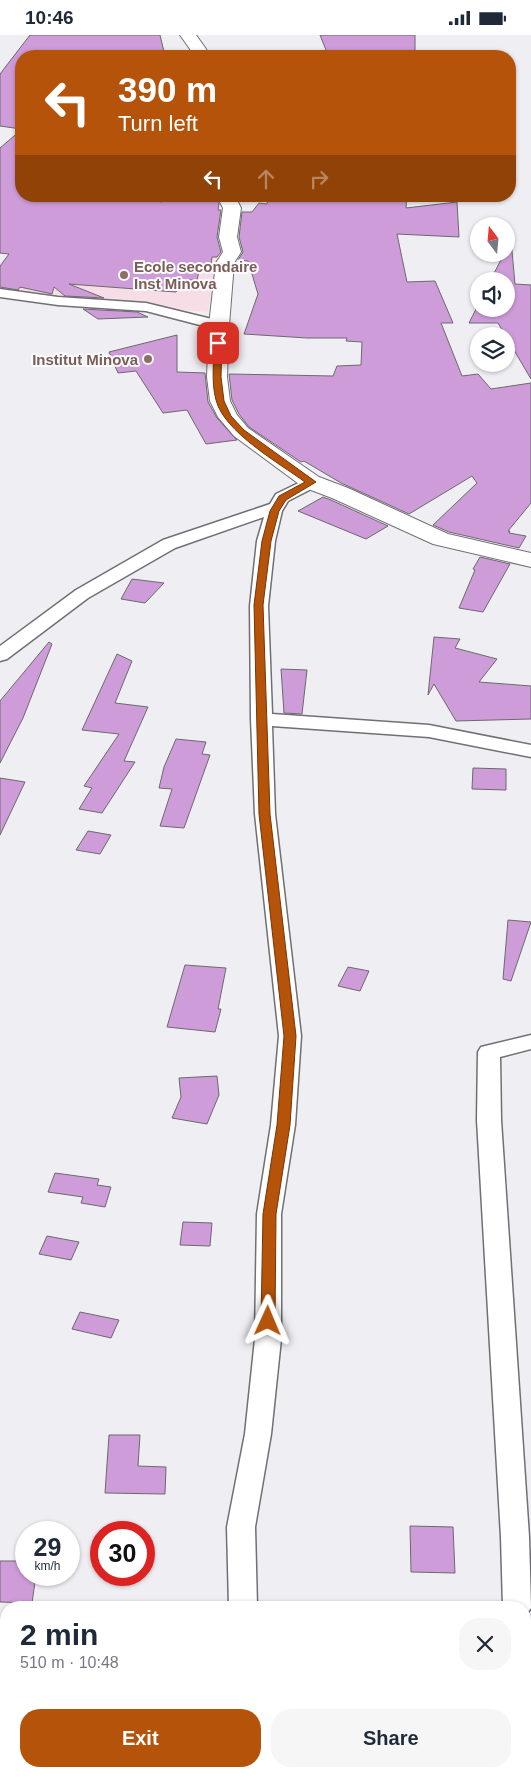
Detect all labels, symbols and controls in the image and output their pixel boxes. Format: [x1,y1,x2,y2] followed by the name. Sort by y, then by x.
[25,7,74,28] text: 10:46
[35,70,100,135] icon: left
[118,70,217,109] text: 390 m
[118,111,198,136] text: Turn left
[199,165,227,193] icon: left
[252,165,280,193] icon: ahead
[305,165,333,193] icon: right
[470,217,515,263] north arrow
[470,217,515,372] map controls
[134,258,257,292] place label: Ecole secondaire Inst Minova
[118,269,130,281] marker: Ecole secondaire Inst Minova
[470,272,515,317] button: sound
[197,322,239,364] pin
[470,327,515,372] button: layers
[204,329,232,357] icon: arrive
[32,351,139,368] place label: Institut Minova
[142,353,154,365] marker: Institut Minova
[241,1294,293,1346] position arrow
[90,1521,155,1586] speed limit sign: 30
[34,1533,61,1561] text: 29
[34,1559,61,1573] text: km/h
[20,1618,98,1651] text: 2 min
[459,1618,511,1670] button: close
[20,1654,119,1671] text: 510 m · 10:48
[20,1709,261,1767] button: Exit
[271,1709,511,1767] button: Share

